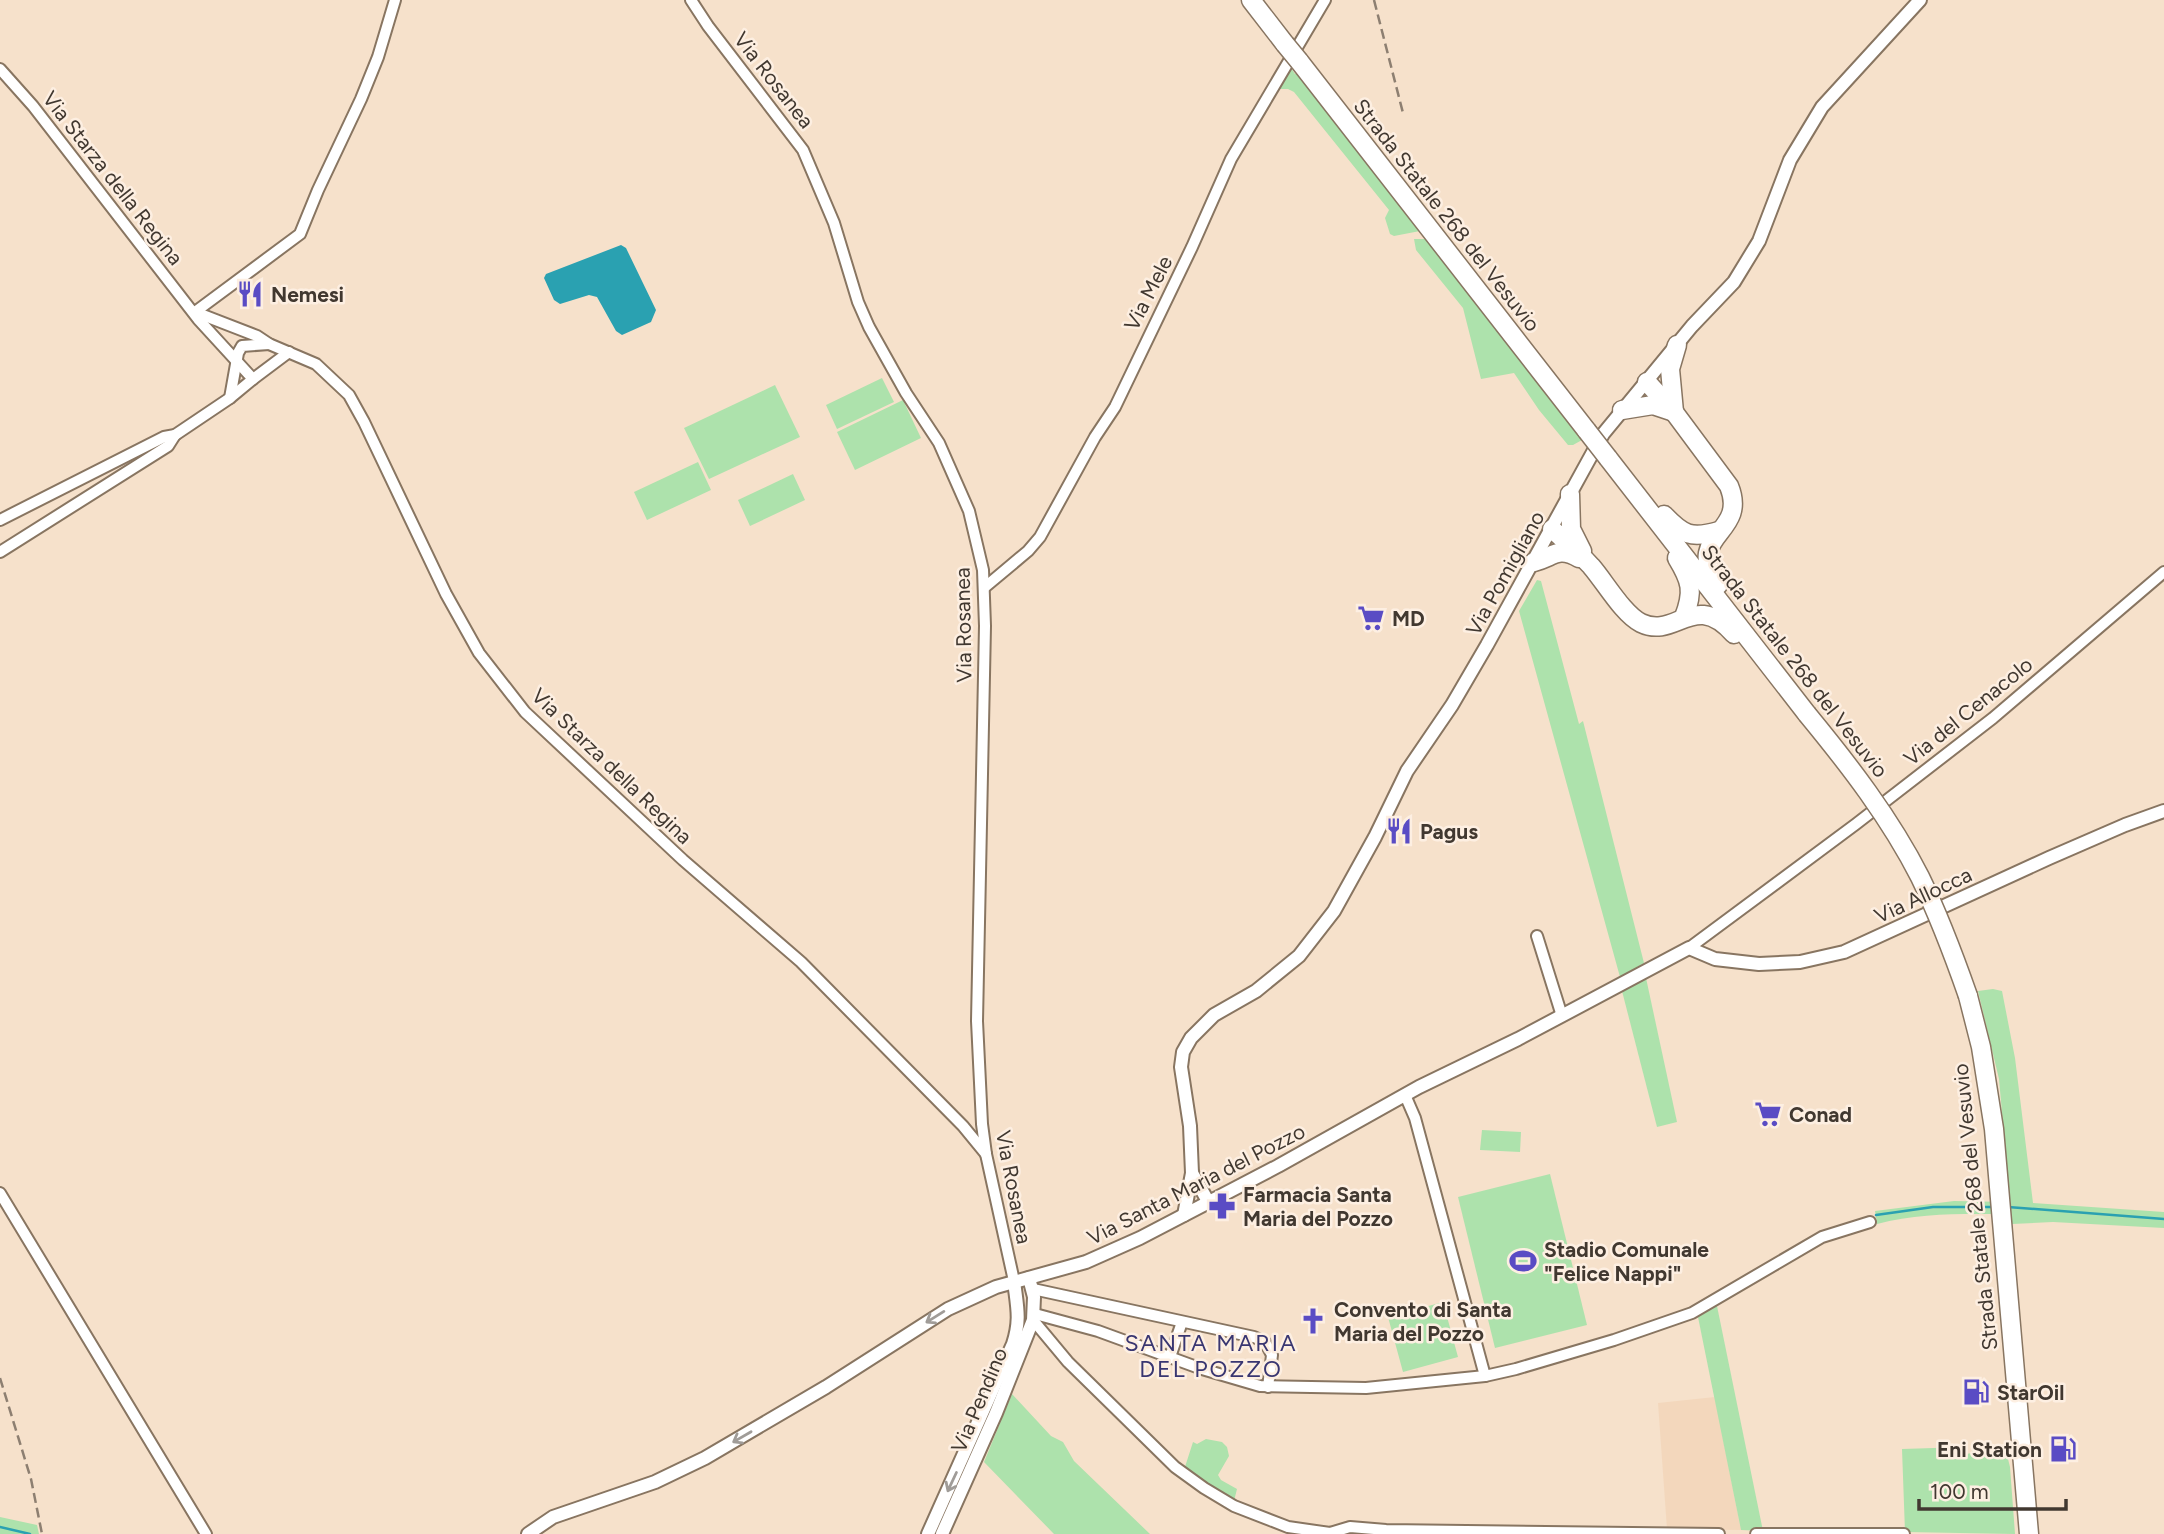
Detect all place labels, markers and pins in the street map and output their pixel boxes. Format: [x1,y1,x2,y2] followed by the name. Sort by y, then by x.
[235,279,265,309] restaurant icon: Nemesi
[271,282,344,307] place label: Nemesi
[1356,603,1386,633] supermarket icon: MD
[1392,606,1425,631] place label: MD
[1384,816,1414,846] restaurant icon: Pagus
[1420,819,1478,844] place label: Pagus
[1753,1099,1783,1129] supermarket icon: Conad
[1789,1102,1852,1127] place label: Conad
[1243,1182,1393,1231] place label: Farmacia Santa Maria del Pozzo
[1207,1191,1237,1221] pharmacy icon: Farmacia Santa Maria del Pozzo
[1544,1237,1709,1286] place label: Stadio Comunale "Felice Nappi"
[1508,1246,1538,1276] sports icon: Stadio Comunale "Felice Nappi"
[1334,1297,1512,1346] place label: Convento di Santa Maria del Pozzo
[1298,1306,1328,1336] church icon: Convento di Santa Maria del Pozzo
[1961,1377,1991,1407] fuel station icon: StarOil
[1997,1380,2064,1405] place label: StarOil
[2048,1434,2078,1464] fuel station icon: Eni Station
[1937,1437,2042,1462] place label: Eni Station

